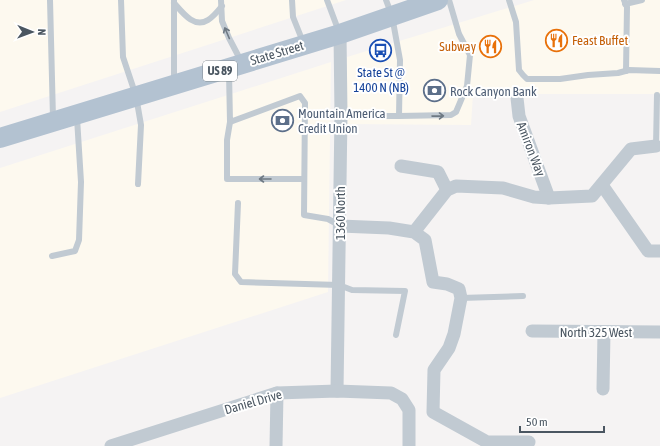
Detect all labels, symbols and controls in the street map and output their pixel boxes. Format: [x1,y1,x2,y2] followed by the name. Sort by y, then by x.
[12,12,52,52] north arrow
[544,27,570,53] restaurant icon: Feast Buffet
[223,28,230,40] one-way arrow
[36,29,48,36] text: N
[478,33,504,59] restaurant icon: Subway
[572,33,628,48] place label: Feast Buffet
[368,37,394,63] bus stop icon: State St @ 1400 N (NB)
[248,38,306,68] street label: State Street
[439,39,477,54] place label: Subway
[203,61,237,81] road number: US 89
[353,65,409,95] place label: State St @ 1400 N (NB)
[421,78,447,104] bank icon: Rock Canyon Bank
[450,84,537,99] place label: Rock Canyon Bank
[298,106,386,136] place label: Mountain America Credit Union
[269,107,295,133] bank icon: Mountain America Credit Union
[431,112,444,120] one-way arrow
[514,120,548,179] street label: Amiron Way
[259,175,272,183] one-way arrow
[333,186,348,240] street label: 1360 North
[560,325,633,340] street label: North 325 West
[223,387,284,417] street label: Daniel Drive
[520,408,604,434] scale bar
[526,415,548,429] text: 50 m

